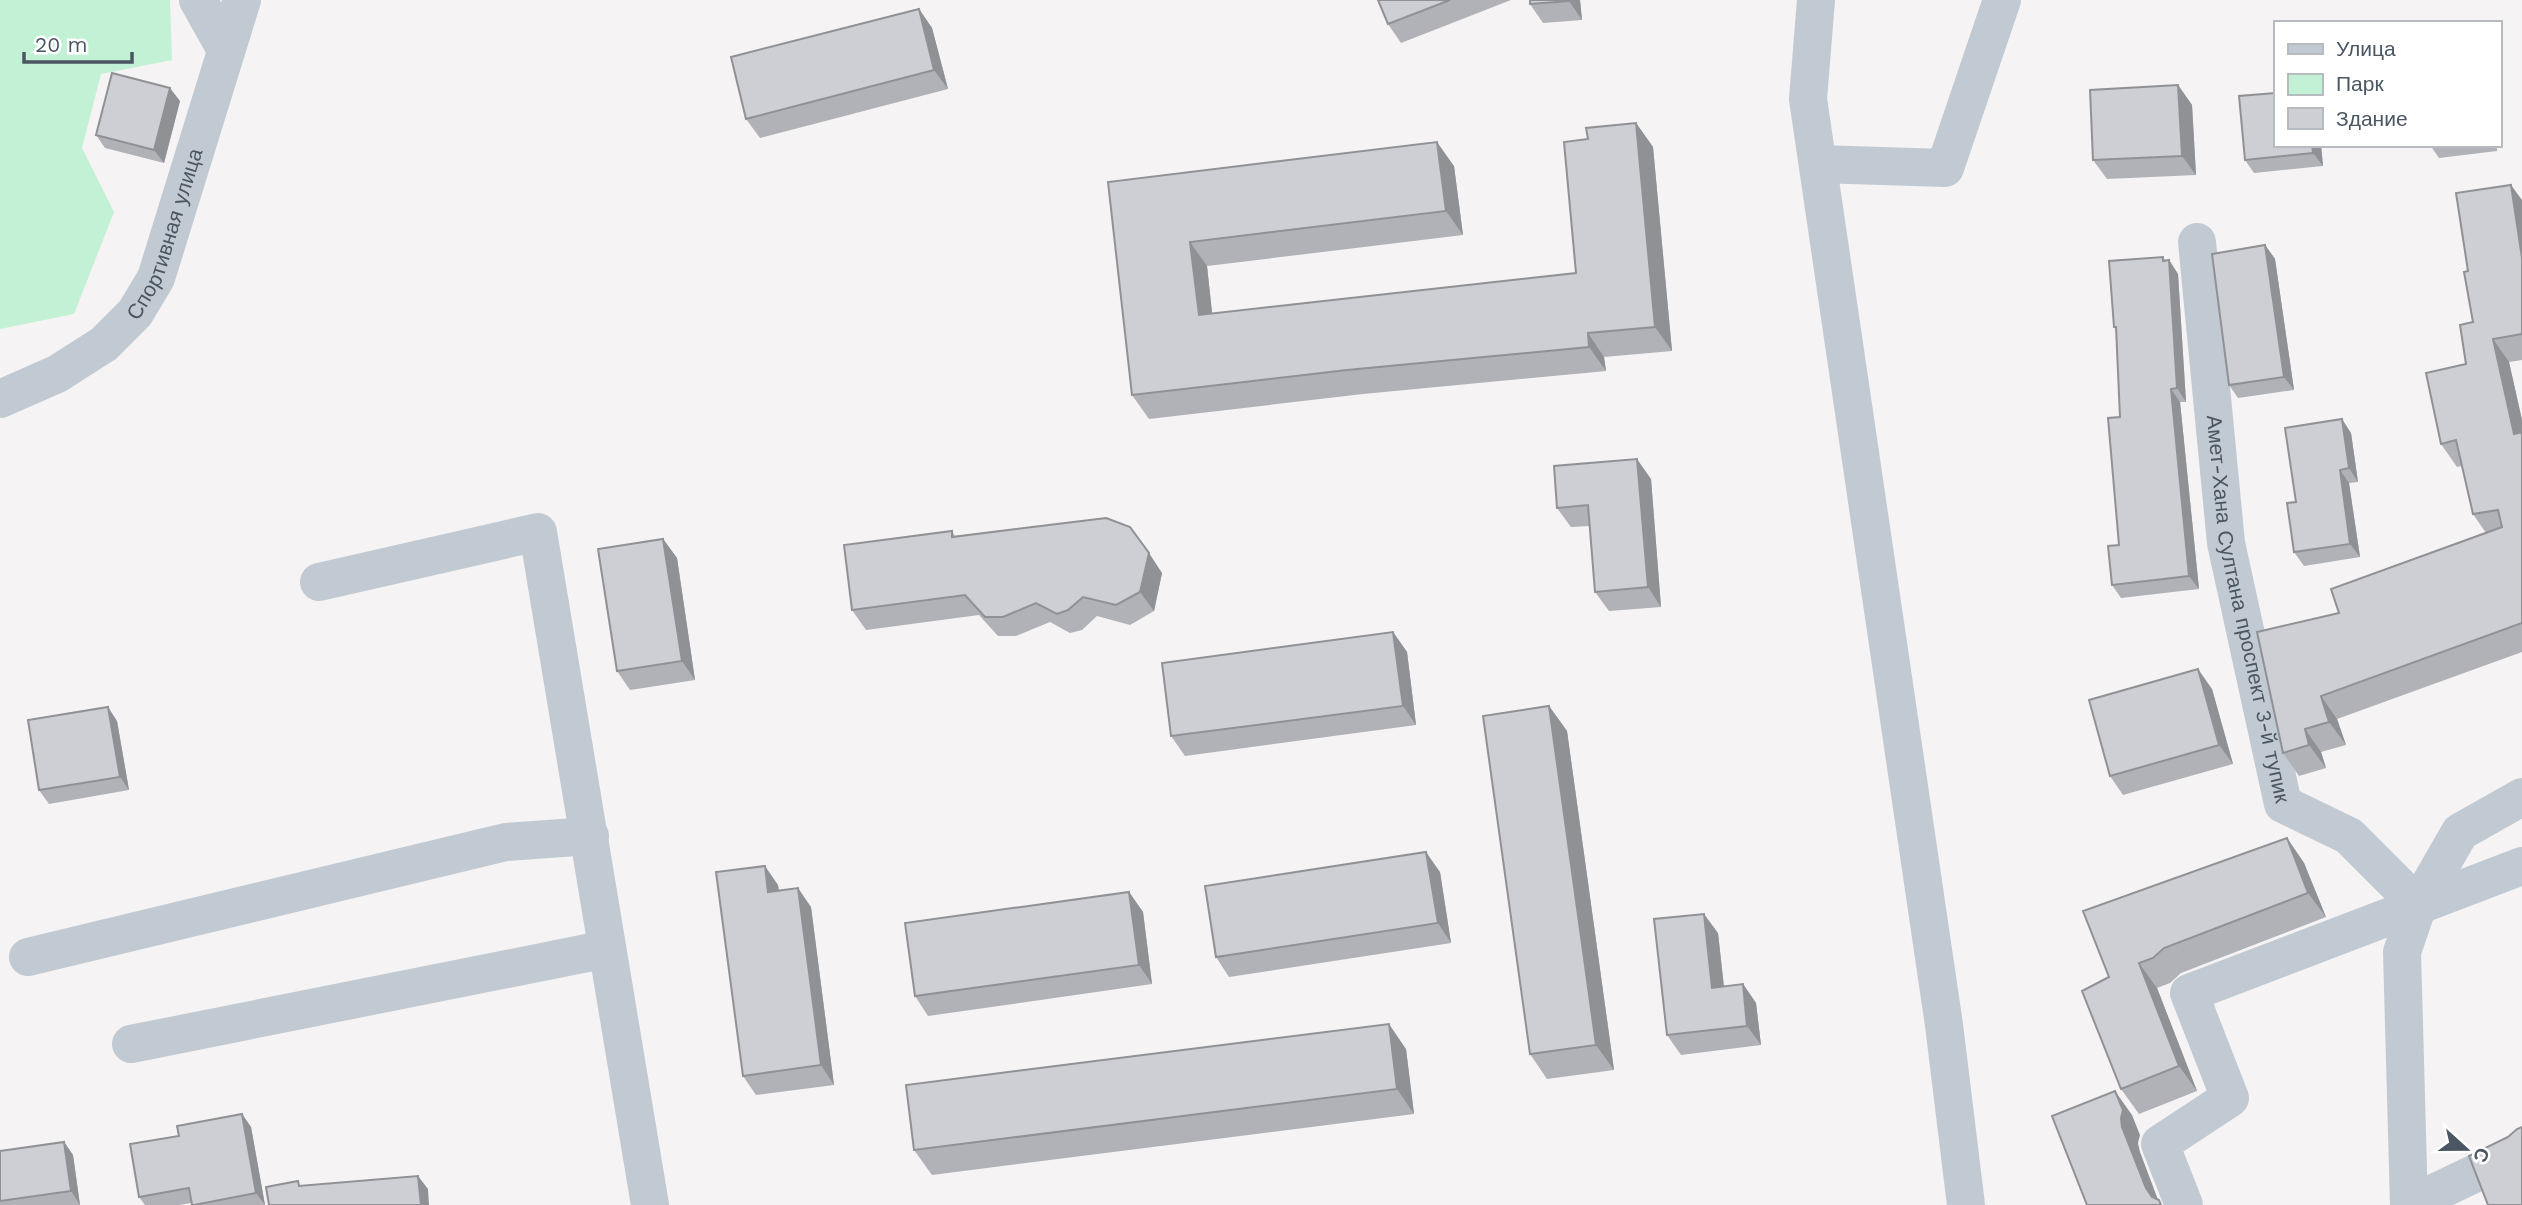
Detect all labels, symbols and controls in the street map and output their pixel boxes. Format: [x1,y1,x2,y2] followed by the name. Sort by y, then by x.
[24,21,133,65] scale bar
[2274,21,2501,147] legend
[35,32,87,57] text: 20 m
[2336,36,2396,61] text: Улица
[2336,71,2384,96] text: Парк
[2336,106,2408,131] text: Здание
[121,145,207,324] street label: Спортивная улица
[2202,414,2296,806] street label: Амет-Хана Султана проспект 3-й тупик
[2431,1114,2501,1184] north arrow
[2468,1144,2495,1166] text: С

